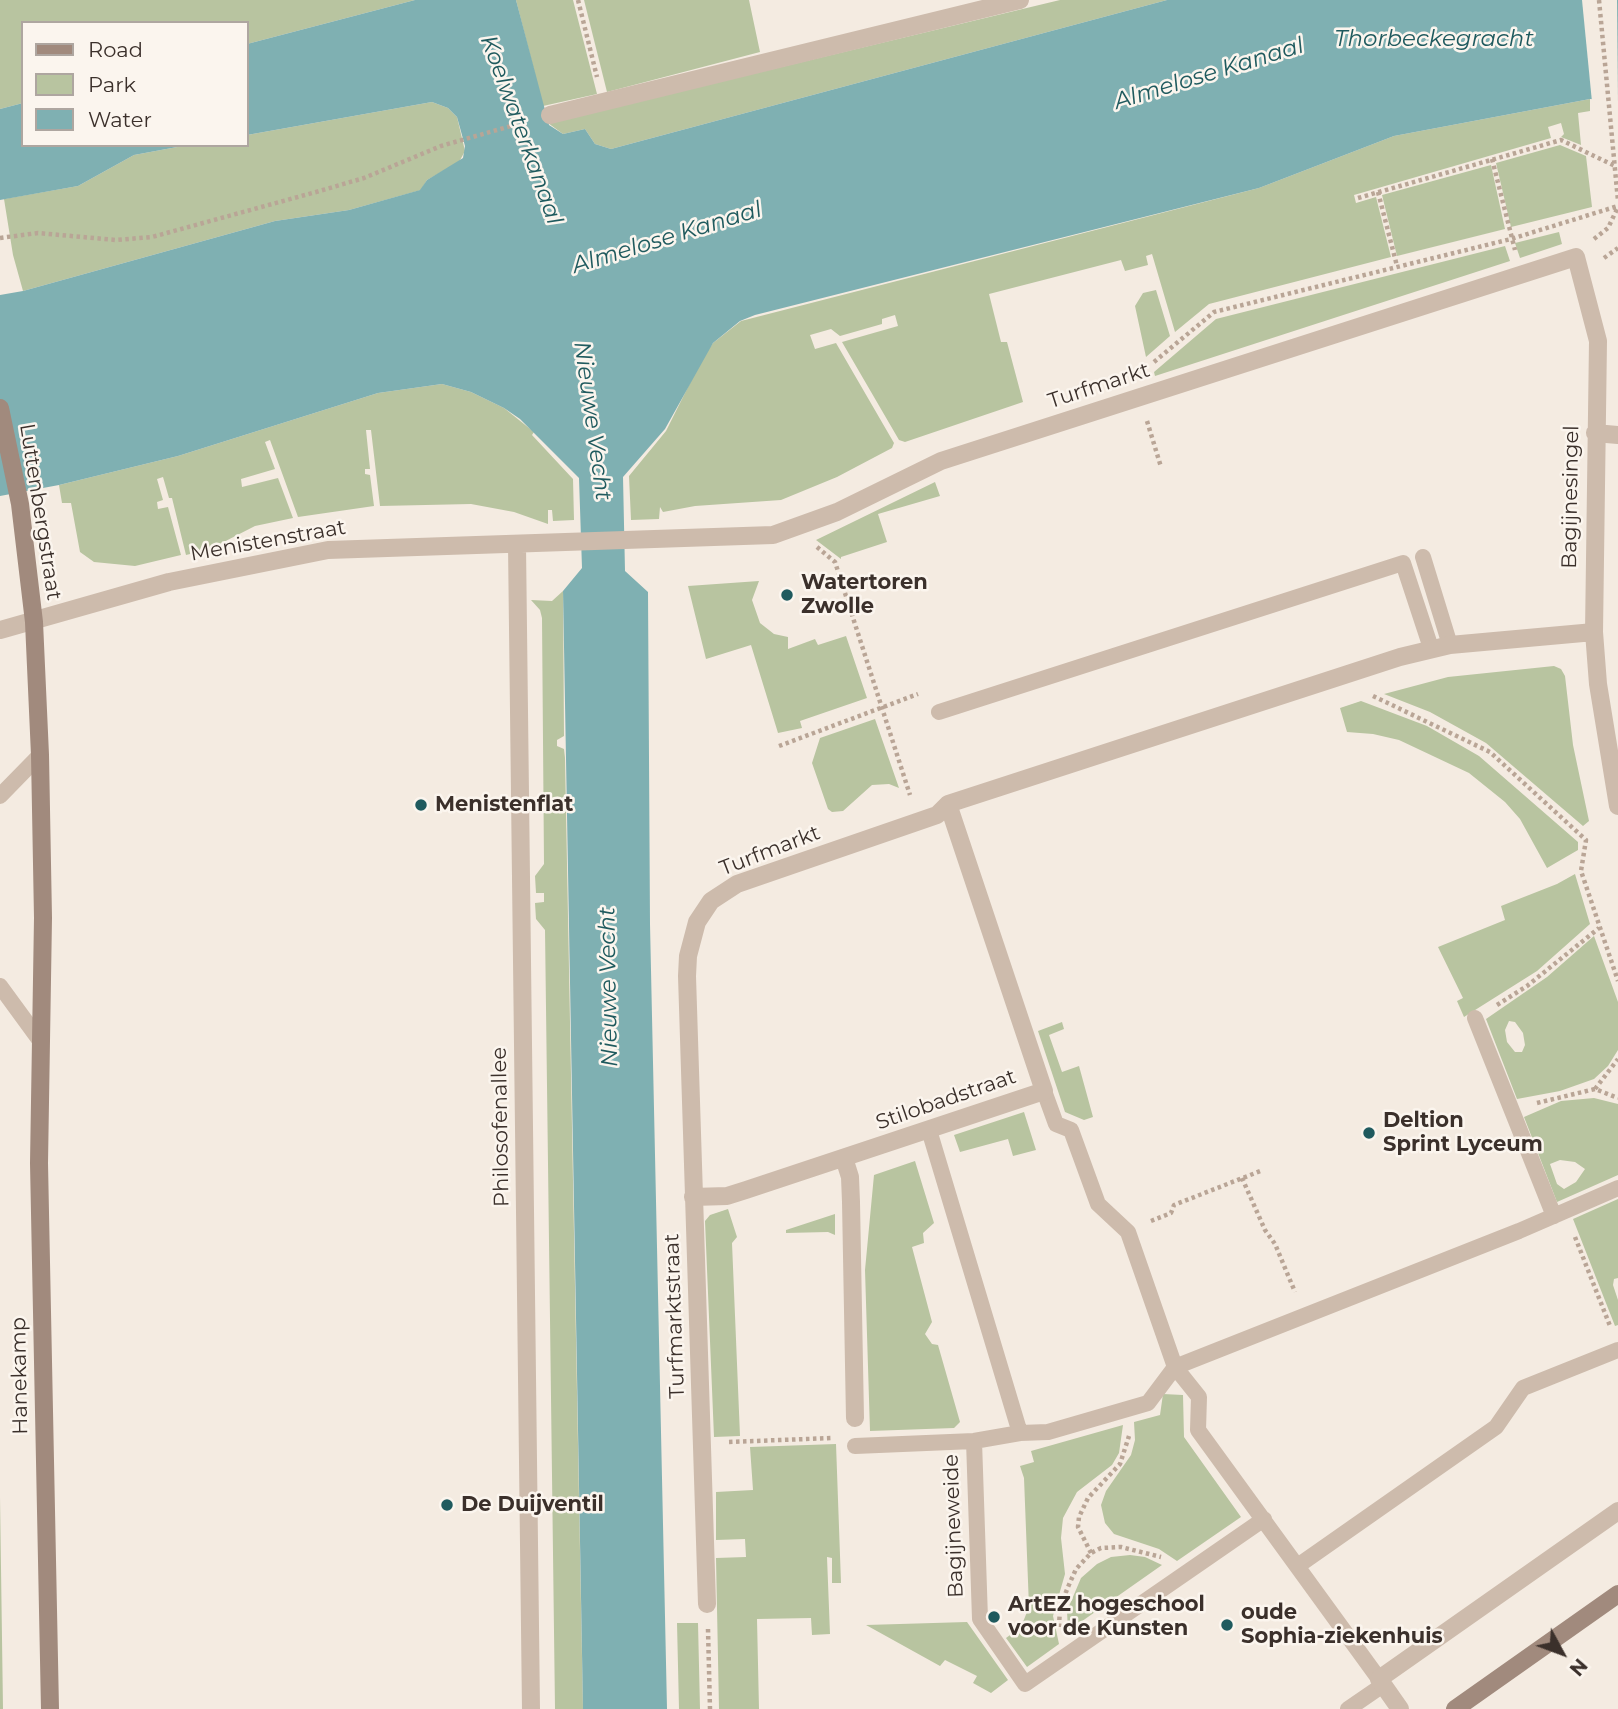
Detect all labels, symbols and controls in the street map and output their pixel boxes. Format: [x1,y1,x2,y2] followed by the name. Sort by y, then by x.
[21,21,248,147] legend
[1334,25,1534,53] water label: Thorbeckegracht
[474,32,568,228] water label: Koelwaterkanaal
[1111,32,1307,116] water label: Almelose Kanaal
[88,37,143,62] text: Road
[88,72,136,97] text: Park
[88,107,152,132] text: Water
[569,196,765,280] water label: Almelose Kanaal
[567,340,617,502] water label: Nieuwe Vecht
[1045,358,1153,414] street label: Turfmarkt
[14,422,66,602] street label: Luttenbergstraat
[1557,425,1585,569] street label: Bagijnesingel
[188,515,348,567] street label: Menistenstraat
[801,570,928,620] place label: Watertoren Zwolle
[779,587,795,603] marker: Watertoren Zwolle
[435,792,573,818] place label: Menistenflat
[413,797,429,813] marker: Menistenflat
[716,820,824,882] street label: Turfmarkt
[594,907,624,1067] water label: Nieuwe Vecht
[487,1047,515,1207] street label: Philosofenallee
[873,1064,1019,1136] street label: Stilobadstraat
[1383,1108,1543,1158] place label: Deltion Sprint Lyceum
[1361,1125,1377,1141] marker: Deltion Sprint Lyceum
[660,1233,690,1399] street label: Turfmarktstraat
[6,1317,34,1435] street label: Hanekamp
[939,1454,969,1598] street label: Bagijneweide
[461,1492,604,1518] place label: De Duijventil
[439,1497,455,1513] marker: De Duijventil
[1008,1592,1205,1642] place label: ArtEZ hogeschool voor de Kunsten
[1241,1600,1443,1650] place label: oude Sophia-ziekenhuis
[986,1609,1002,1625] marker: ArtEZ hogeschool voor de Kunsten
[1219,1617,1235,1633] marker: oude Sophia-ziekenhuis
[1527,1618,1597,1688] north arrow
[1565,1654,1592,1680] text: N

